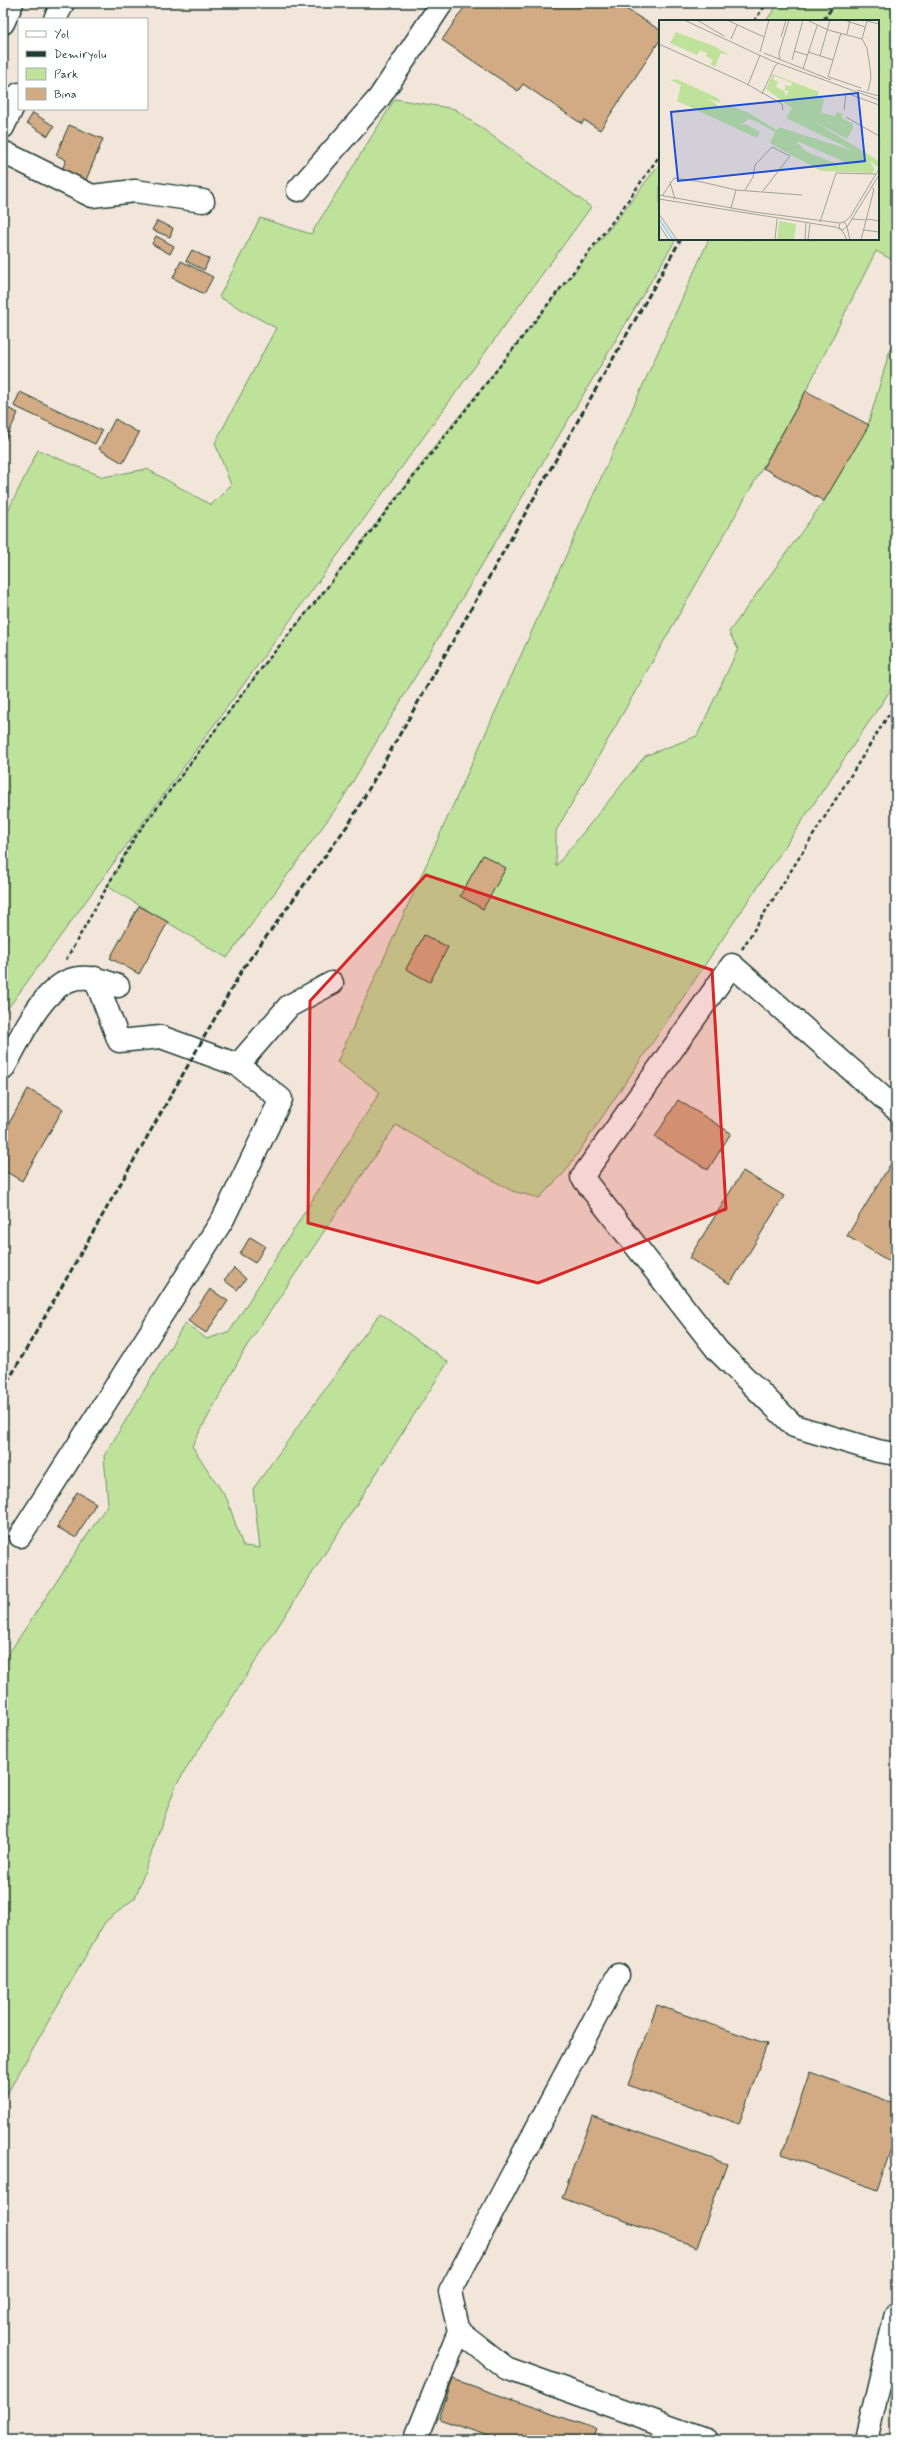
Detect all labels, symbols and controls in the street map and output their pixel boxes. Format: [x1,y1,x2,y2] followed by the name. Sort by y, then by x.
[18,18,148,110] legend
[659,20,879,240] inset map
[54,27,69,43] text: Yol
[54,47,107,63] text: Demiryolu
[54,67,78,83] text: Park
[54,87,77,103] text: Bina

